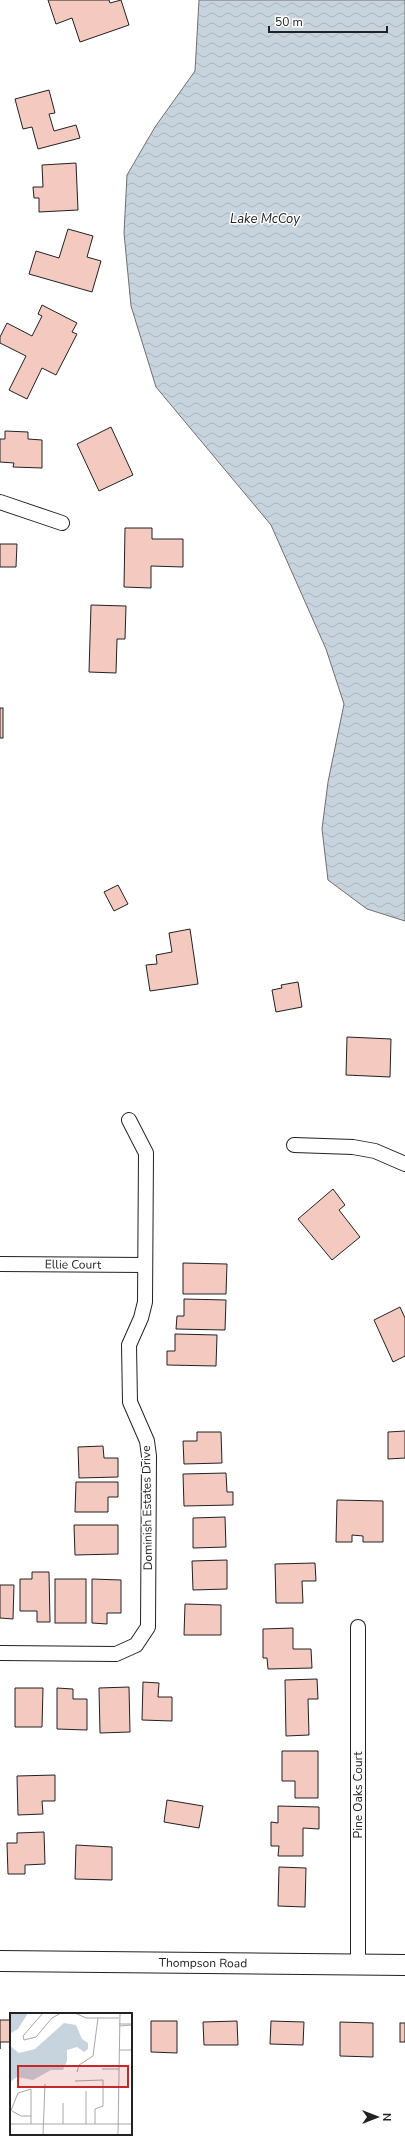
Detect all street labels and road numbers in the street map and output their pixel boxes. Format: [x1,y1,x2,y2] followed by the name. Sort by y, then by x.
[45,1256,102,1273] street label: Ellie Court
[138,1445,156,1571] street label: Dominish Estates Drive
[350,1751,366,1838] street label: Pine Oaks Court
[159,1955,247,1971] street label: Thompson Road

